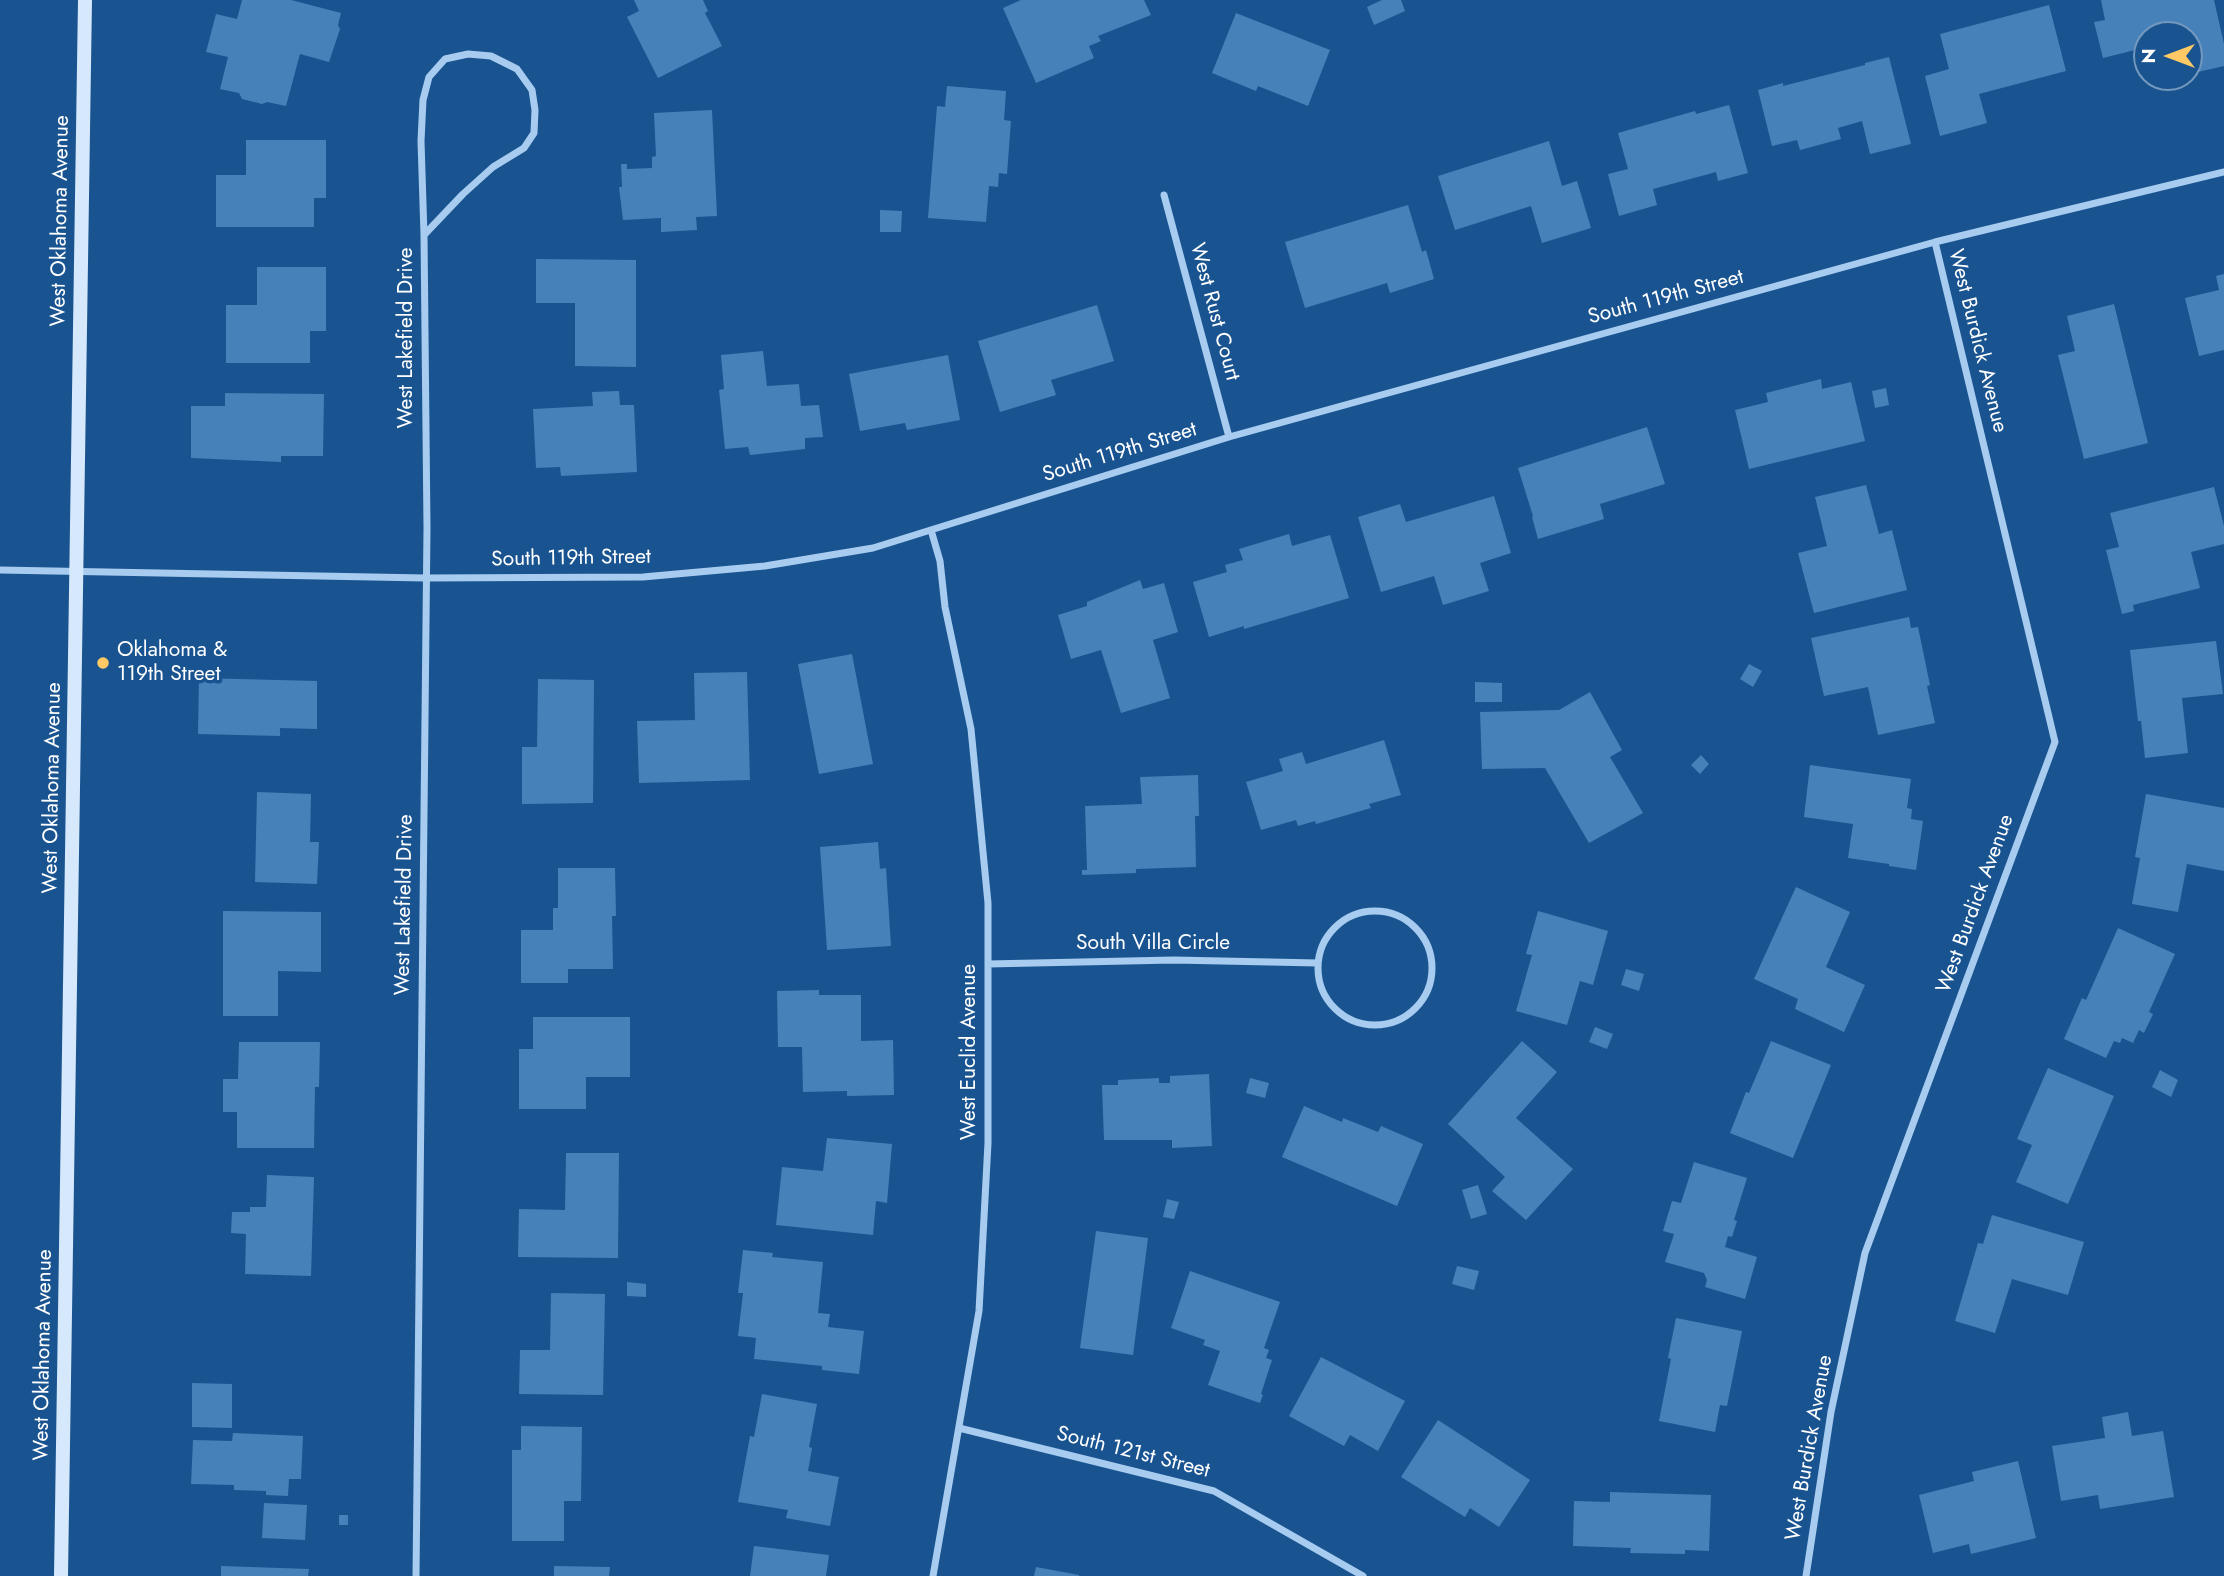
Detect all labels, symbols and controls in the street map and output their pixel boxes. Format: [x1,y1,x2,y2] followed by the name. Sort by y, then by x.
[2133,21,2203,91] north arrow
[2135,48,2162,64] text: N
[47,115,75,327] street label: West Oklahoma Avenue
[1184,240,1244,384] street label: West Rust Court
[394,247,420,429] street label: West Lakefield Drive
[1942,247,2012,435] street label: West Burdick Avenue
[1586,265,1746,331] street label: South 119th Street
[1040,418,1200,488] street label: South 119th Street
[491,545,651,573] street label: South 119th Street
[117,638,227,688] place label: Oklahoma & 119th Street
[95,655,111,671] marker: Oklahoma & 119th Street
[39,682,67,894] street label: West Oklahoma Avenue
[1932,811,2020,997] street label: West Burdick Avenue
[391,814,419,996] street label: West Lakefield Drive
[1076,931,1230,957] street label: South Villa Circle
[957,964,983,1140] street label: West Euclid Avenue
[30,1249,58,1461] street label: West Oklahoma Avenue
[1781,1353,1839,1543] street label: West Burdick Avenue
[1054,1422,1212,1484] street label: South 121st Street

